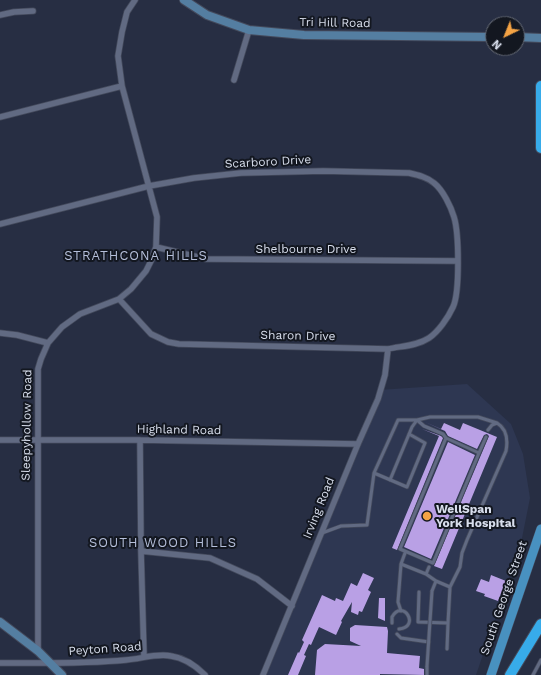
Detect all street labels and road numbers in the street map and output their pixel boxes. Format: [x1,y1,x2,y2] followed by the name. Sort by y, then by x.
[299,15,371,31] street label: Tri Hill Road
[224,153,312,171] street label: Scarboro Drive
[255,242,357,256] street label: Shelbourne Drive
[260,328,336,344] street label: Sharon Drive
[19,369,35,481] street label: Sleepyhollow Road
[137,422,221,438] street label: Highland Road
[300,475,338,541] street label: Irving Road
[478,539,530,657] street label: South George Street
[68,639,142,659] street label: Peyton Road

